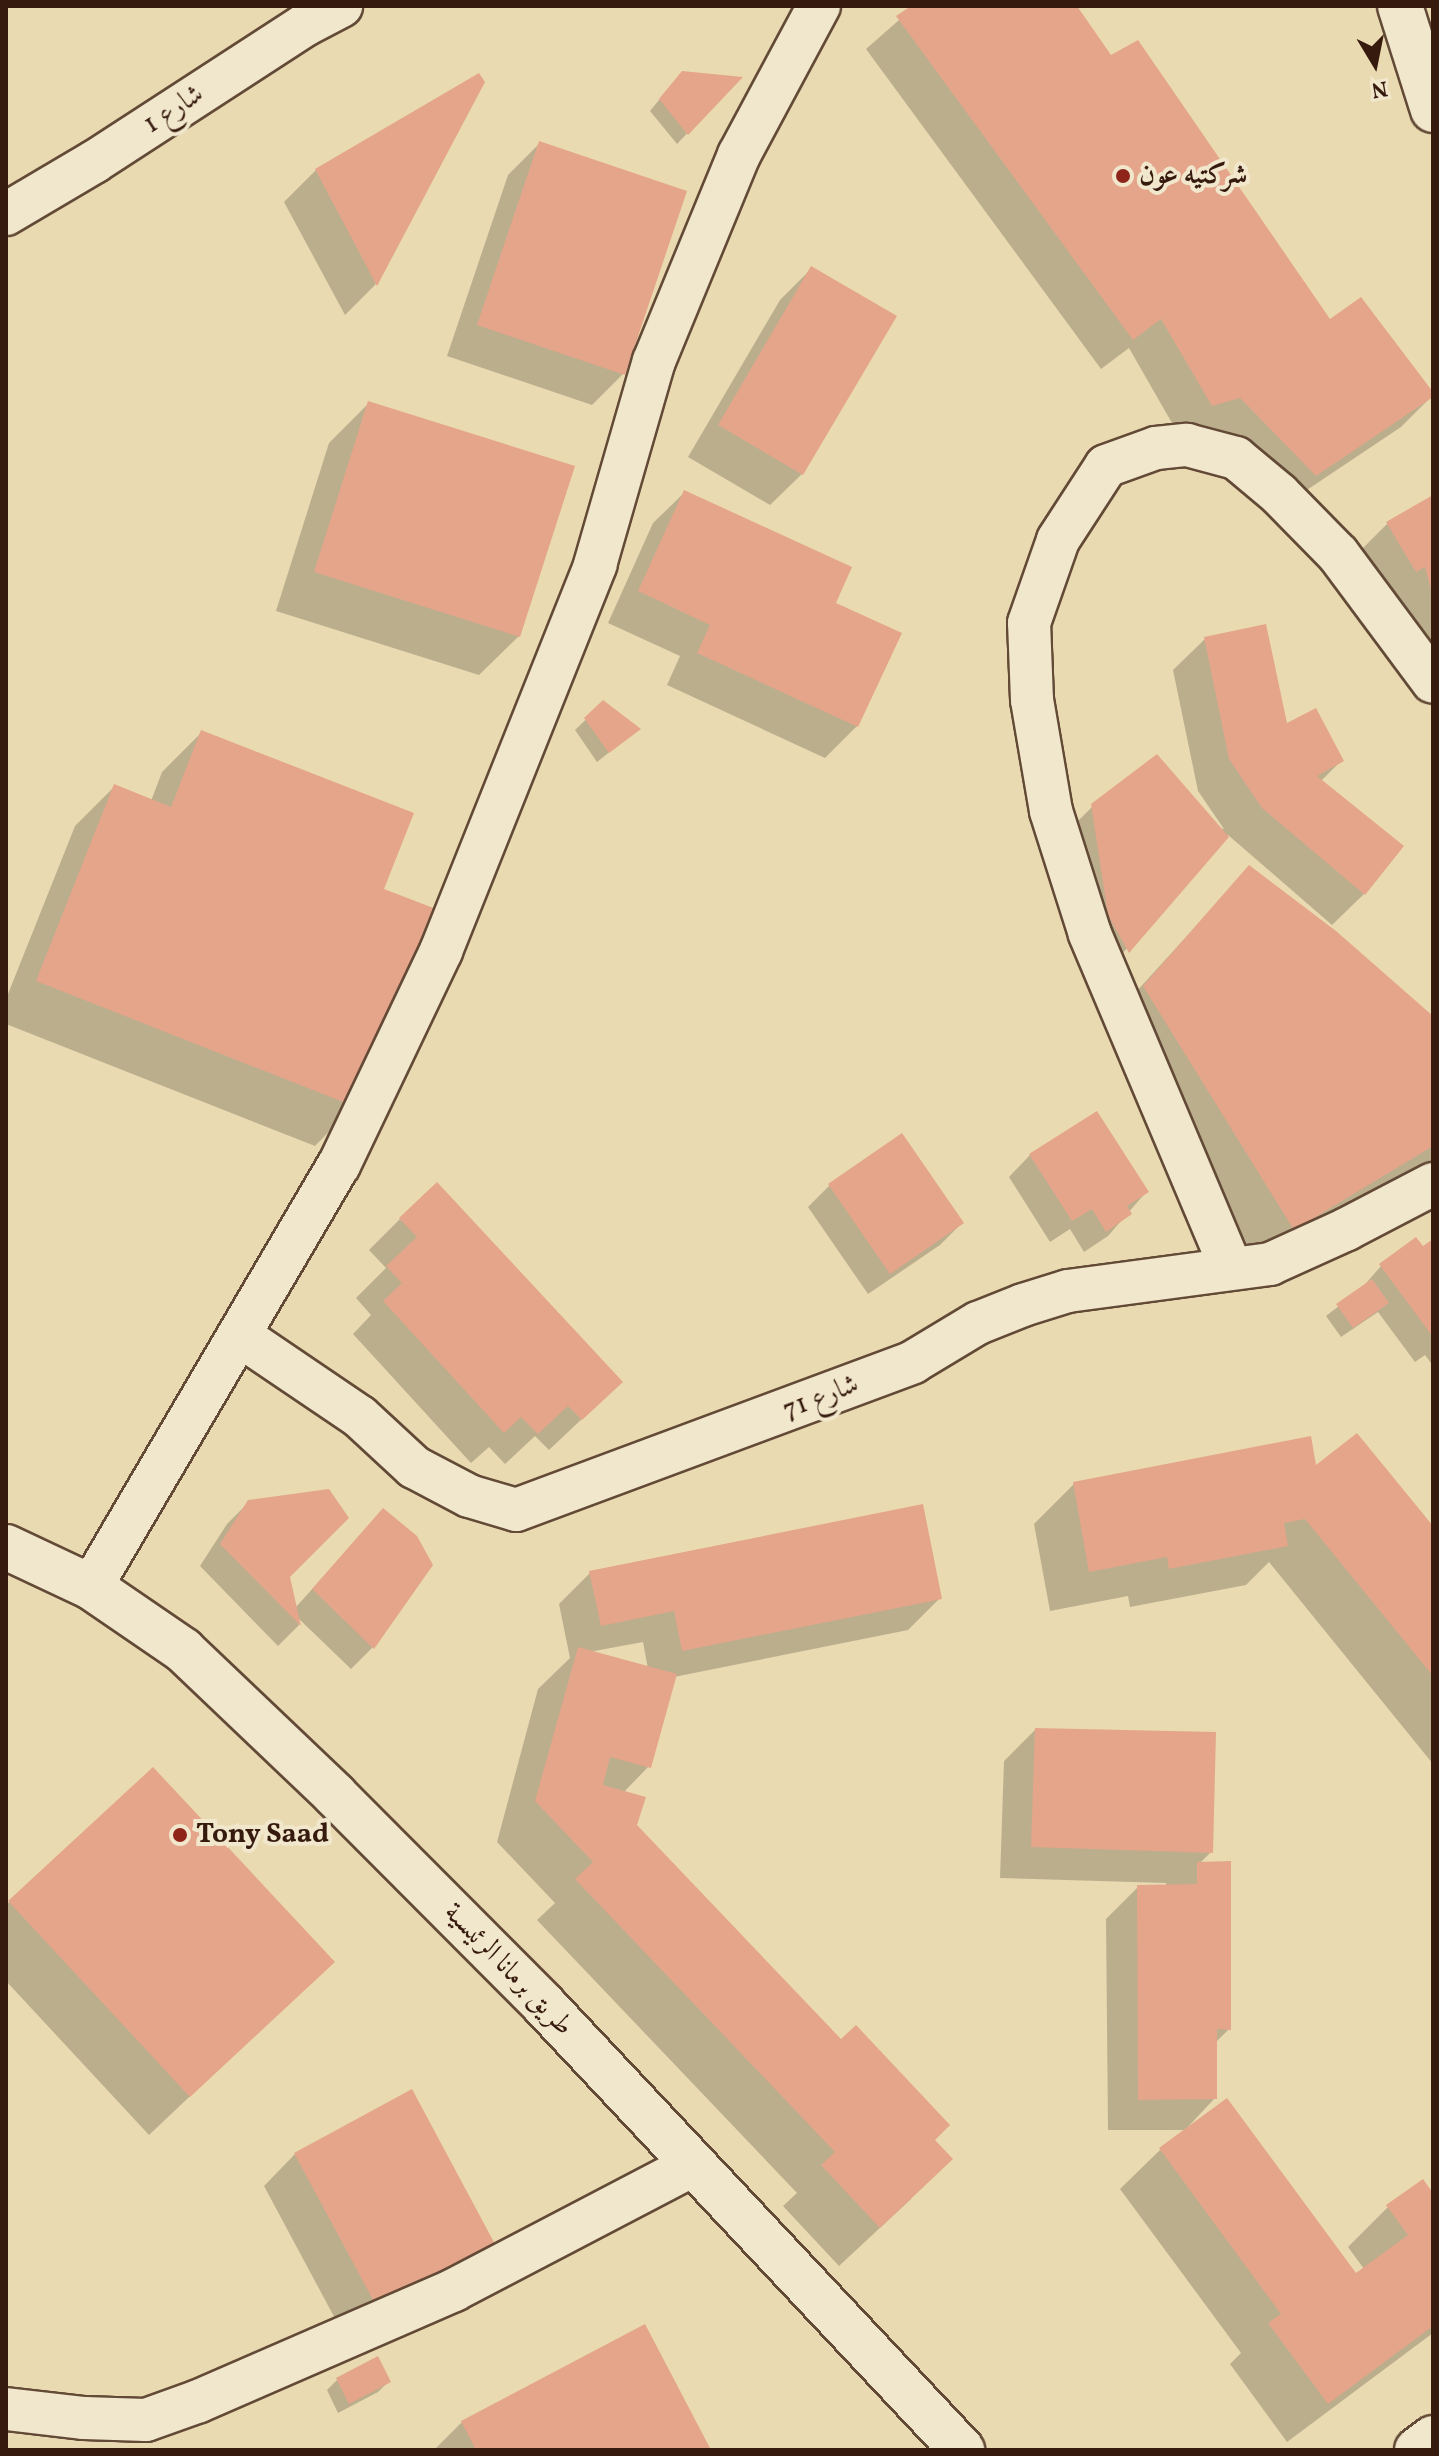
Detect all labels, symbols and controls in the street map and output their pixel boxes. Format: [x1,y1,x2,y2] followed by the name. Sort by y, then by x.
[1335,24,1415,104] north arrow
[1369,71,1390,105] text: N
[138,78,210,142] street label: شارع 1
[1139,159,1247,193] place label: شركتيه عون
[1114,167,1132,185] marker: شركتيه عون
[778,1368,864,1428] street label: شارع 71
[196,1818,330,1852] place label: Tony Saad
[171,1826,189,1844] marker: Tony Saad
[436,1896,580,2044] street label: طريق برمانا الرئيسية

